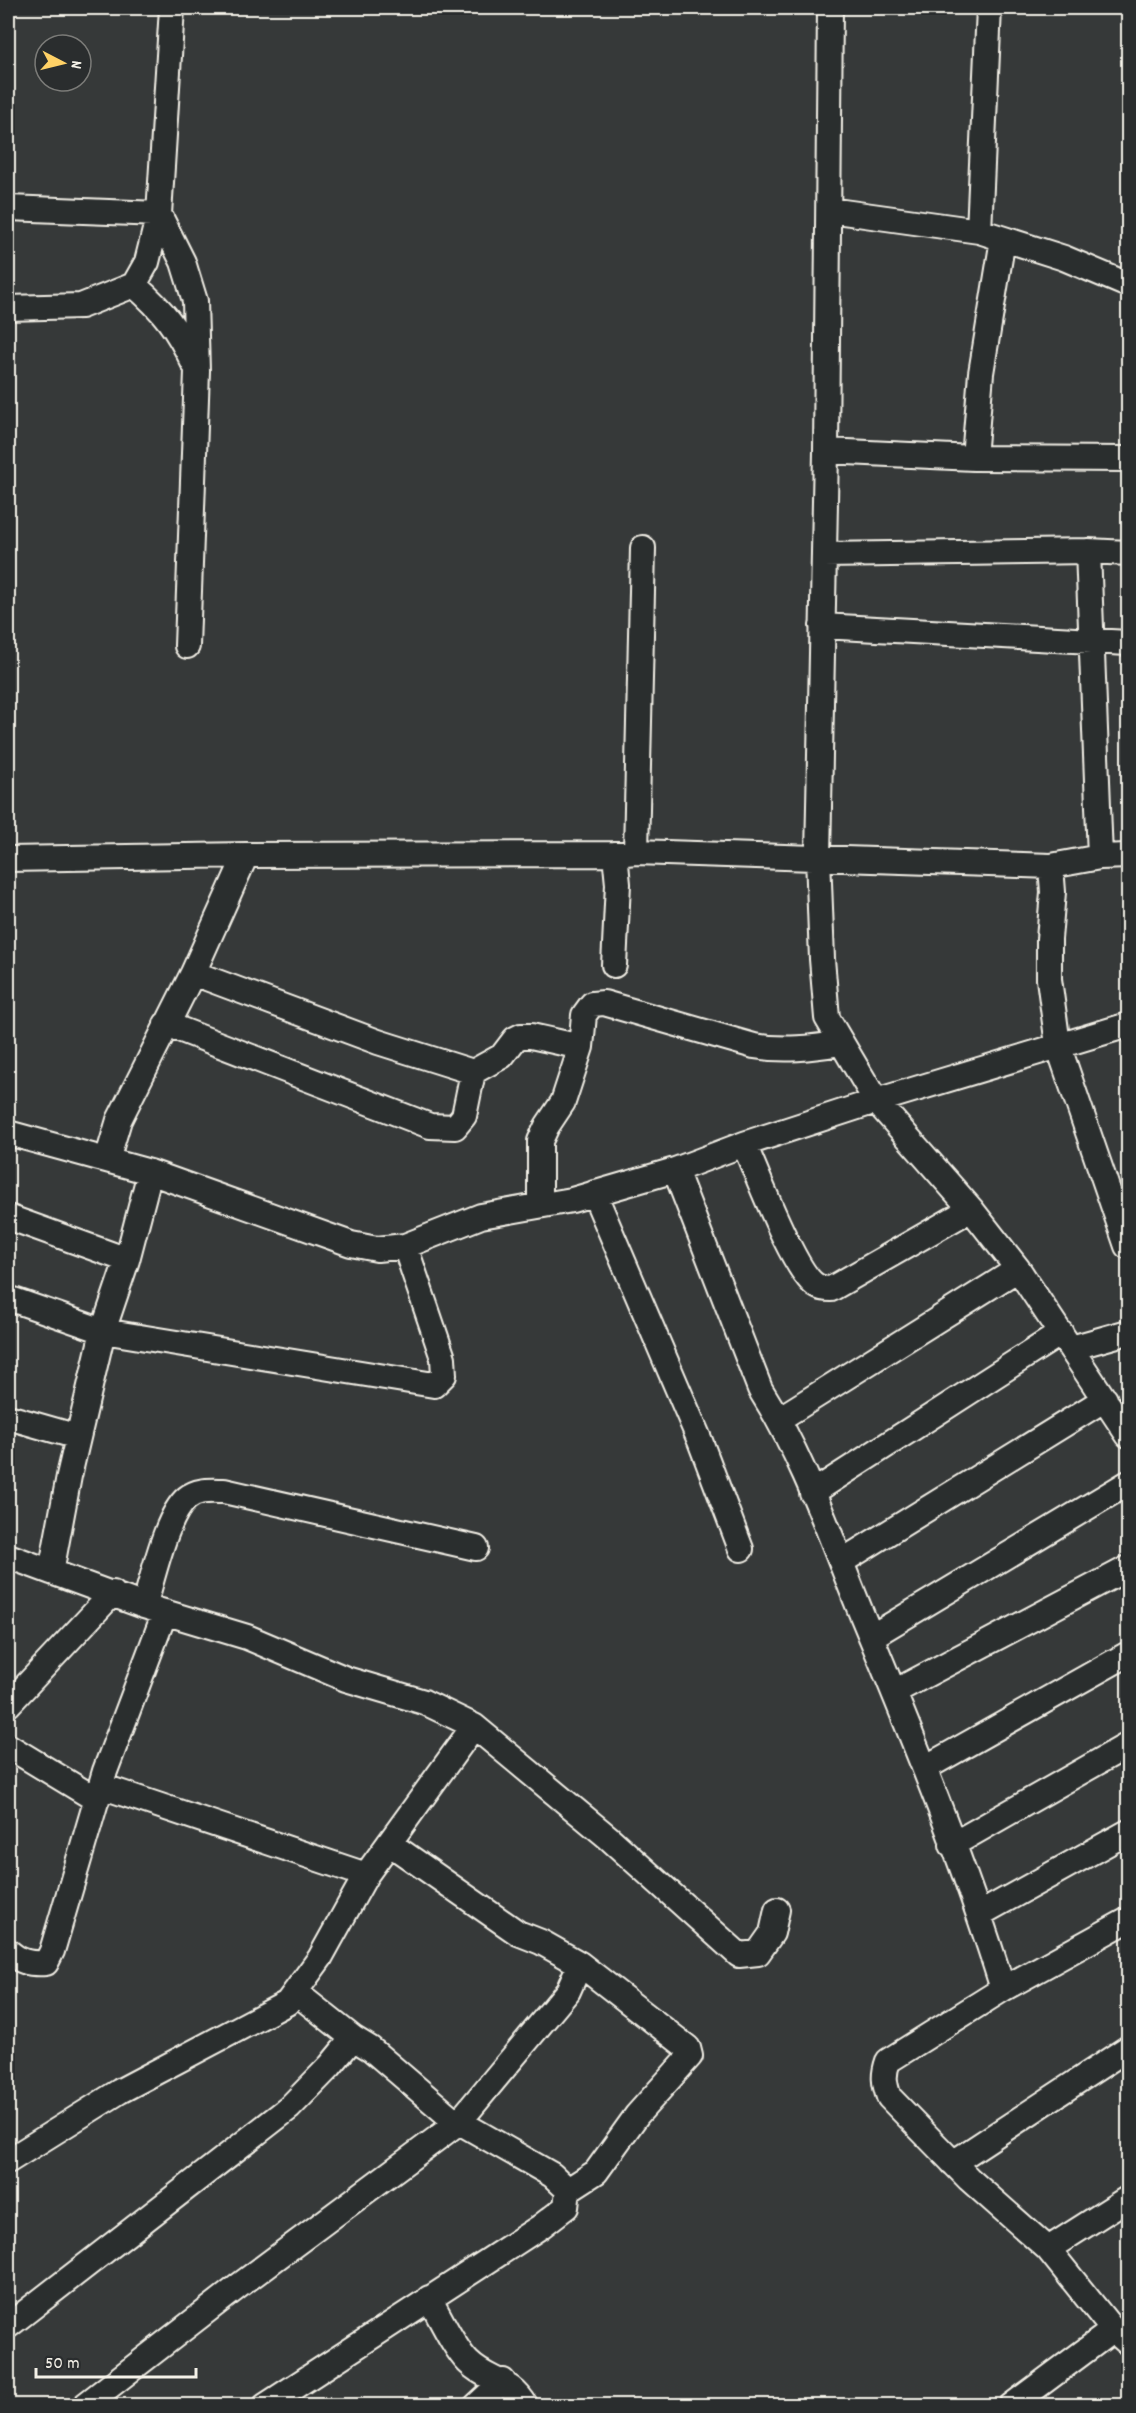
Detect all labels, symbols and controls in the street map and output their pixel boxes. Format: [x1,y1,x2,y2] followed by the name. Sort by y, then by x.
[33,33,93,93] north arrow
[63,59,87,70] text: N
[36,2341,196,2379] scale bar
[45,2352,80,2377] text: 50 m

